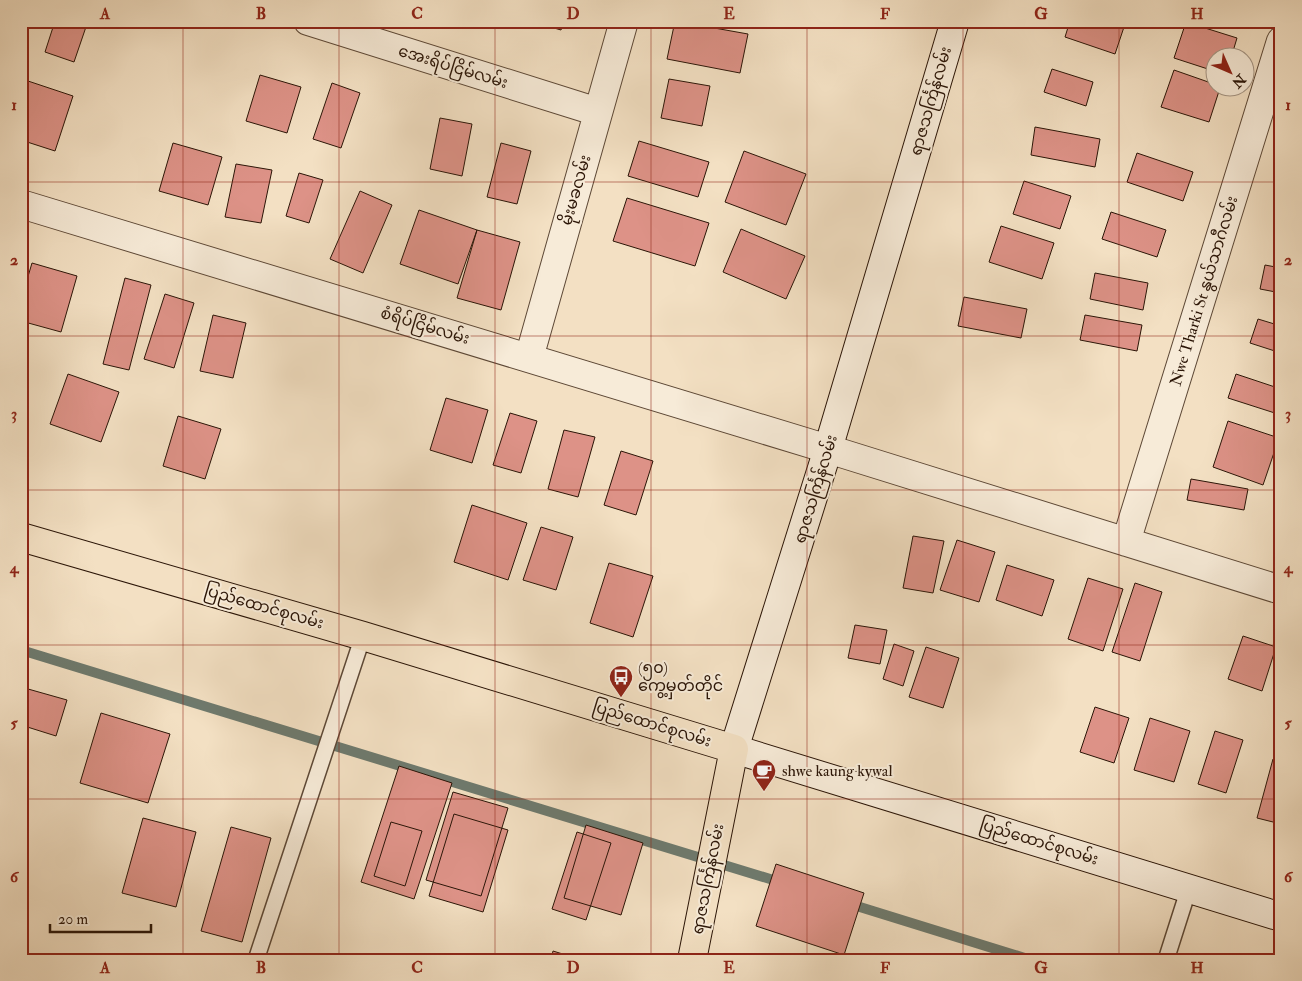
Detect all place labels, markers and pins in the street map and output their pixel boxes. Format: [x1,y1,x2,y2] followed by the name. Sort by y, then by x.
[638,658,723,700] place label: (၅၀) ကွေ့မှတ်တိုင်
[608,664,634,698] bus stop icon: (၅၀) ကွေ့မှတ်တိုင်
[751,758,777,792] cafe icon: shwe kaung kywal
[782,761,893,781] place label: shwe kaung kywal

